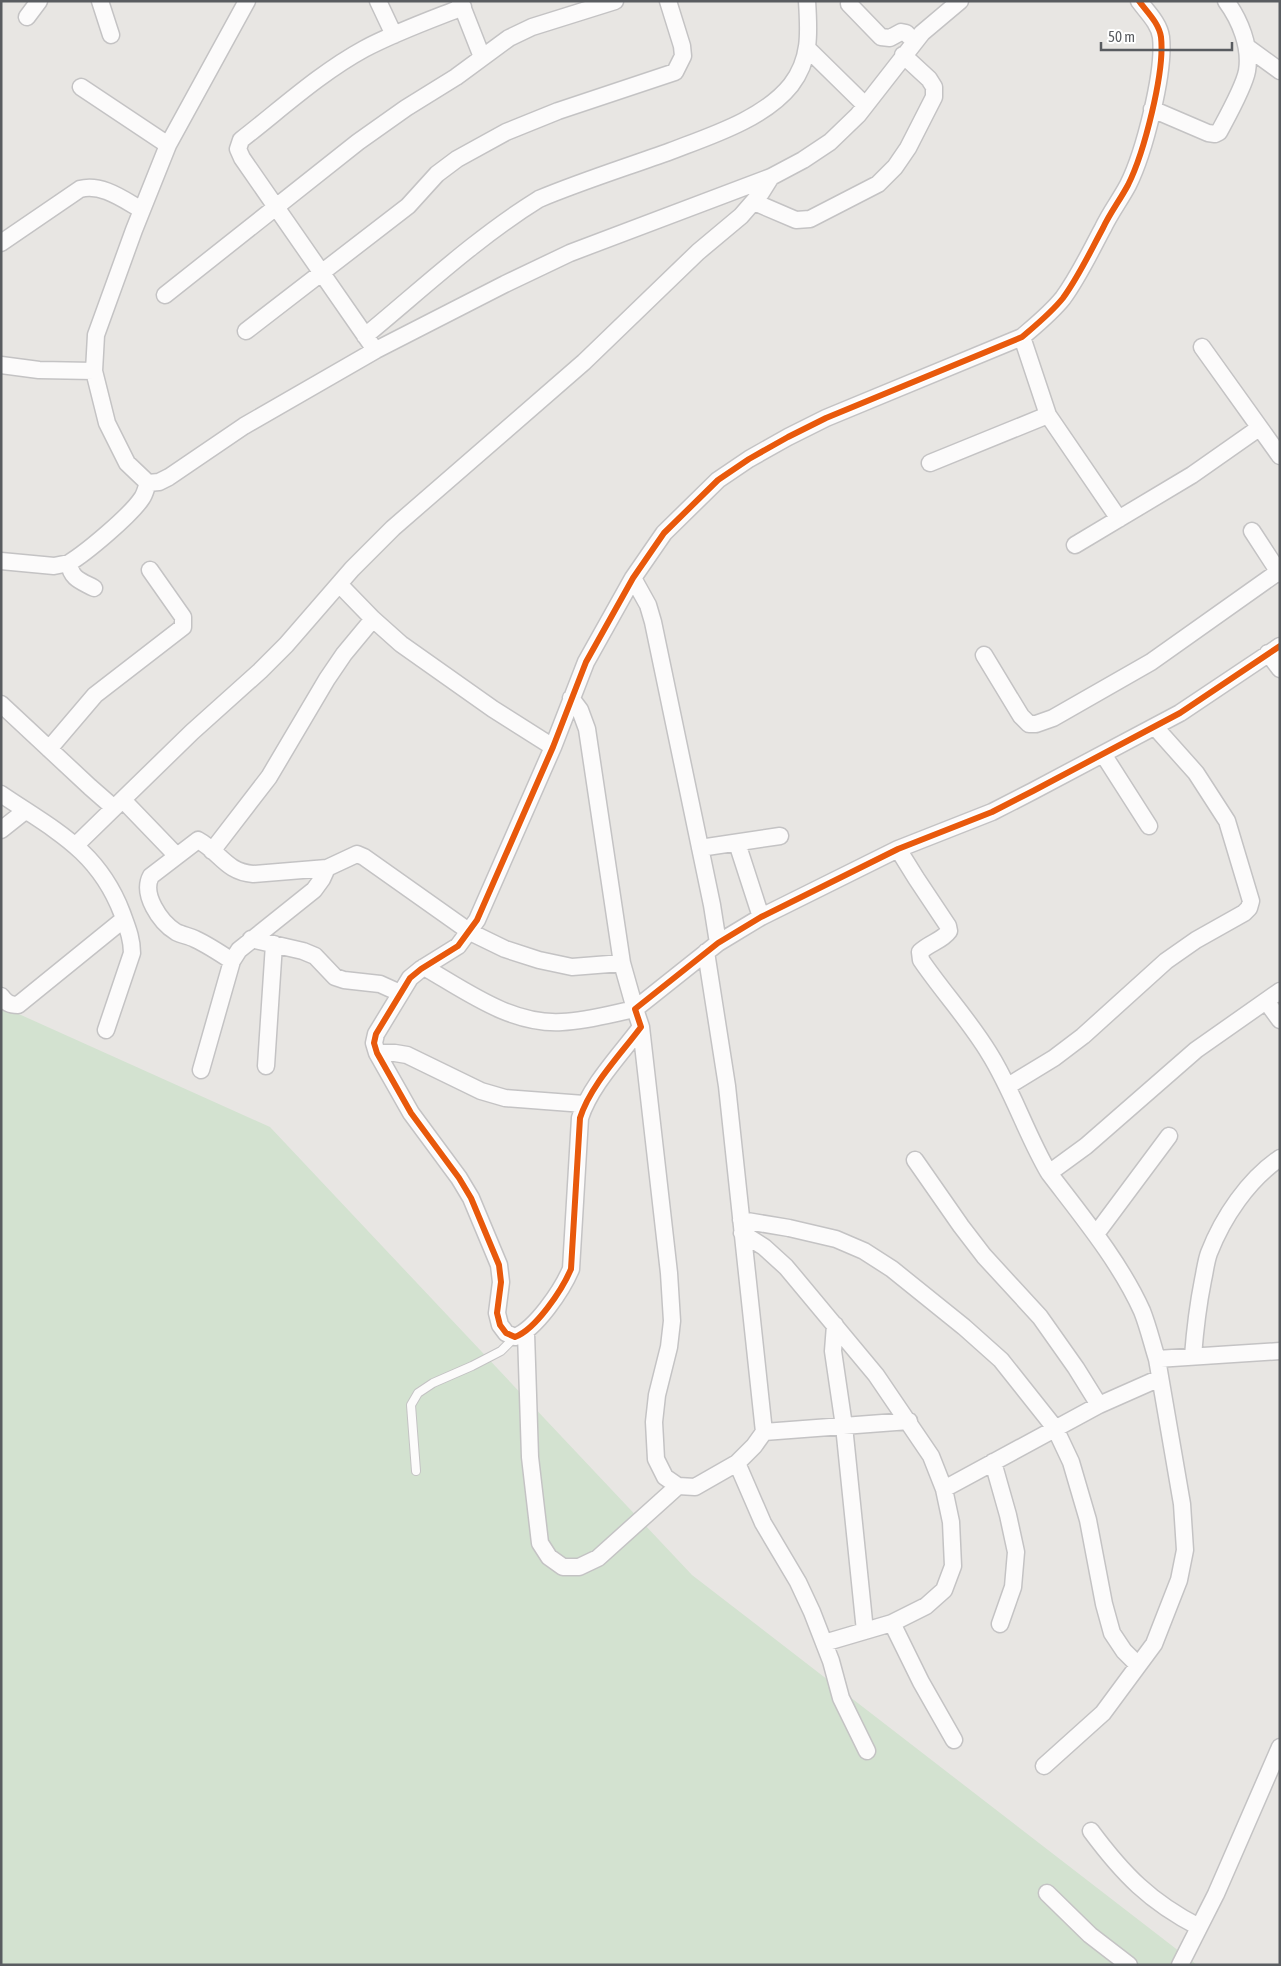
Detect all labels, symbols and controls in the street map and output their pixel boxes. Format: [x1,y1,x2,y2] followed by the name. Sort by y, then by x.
[1101,20,1232,52] scale bar
[1108,28,1135,45] text: 50 m

